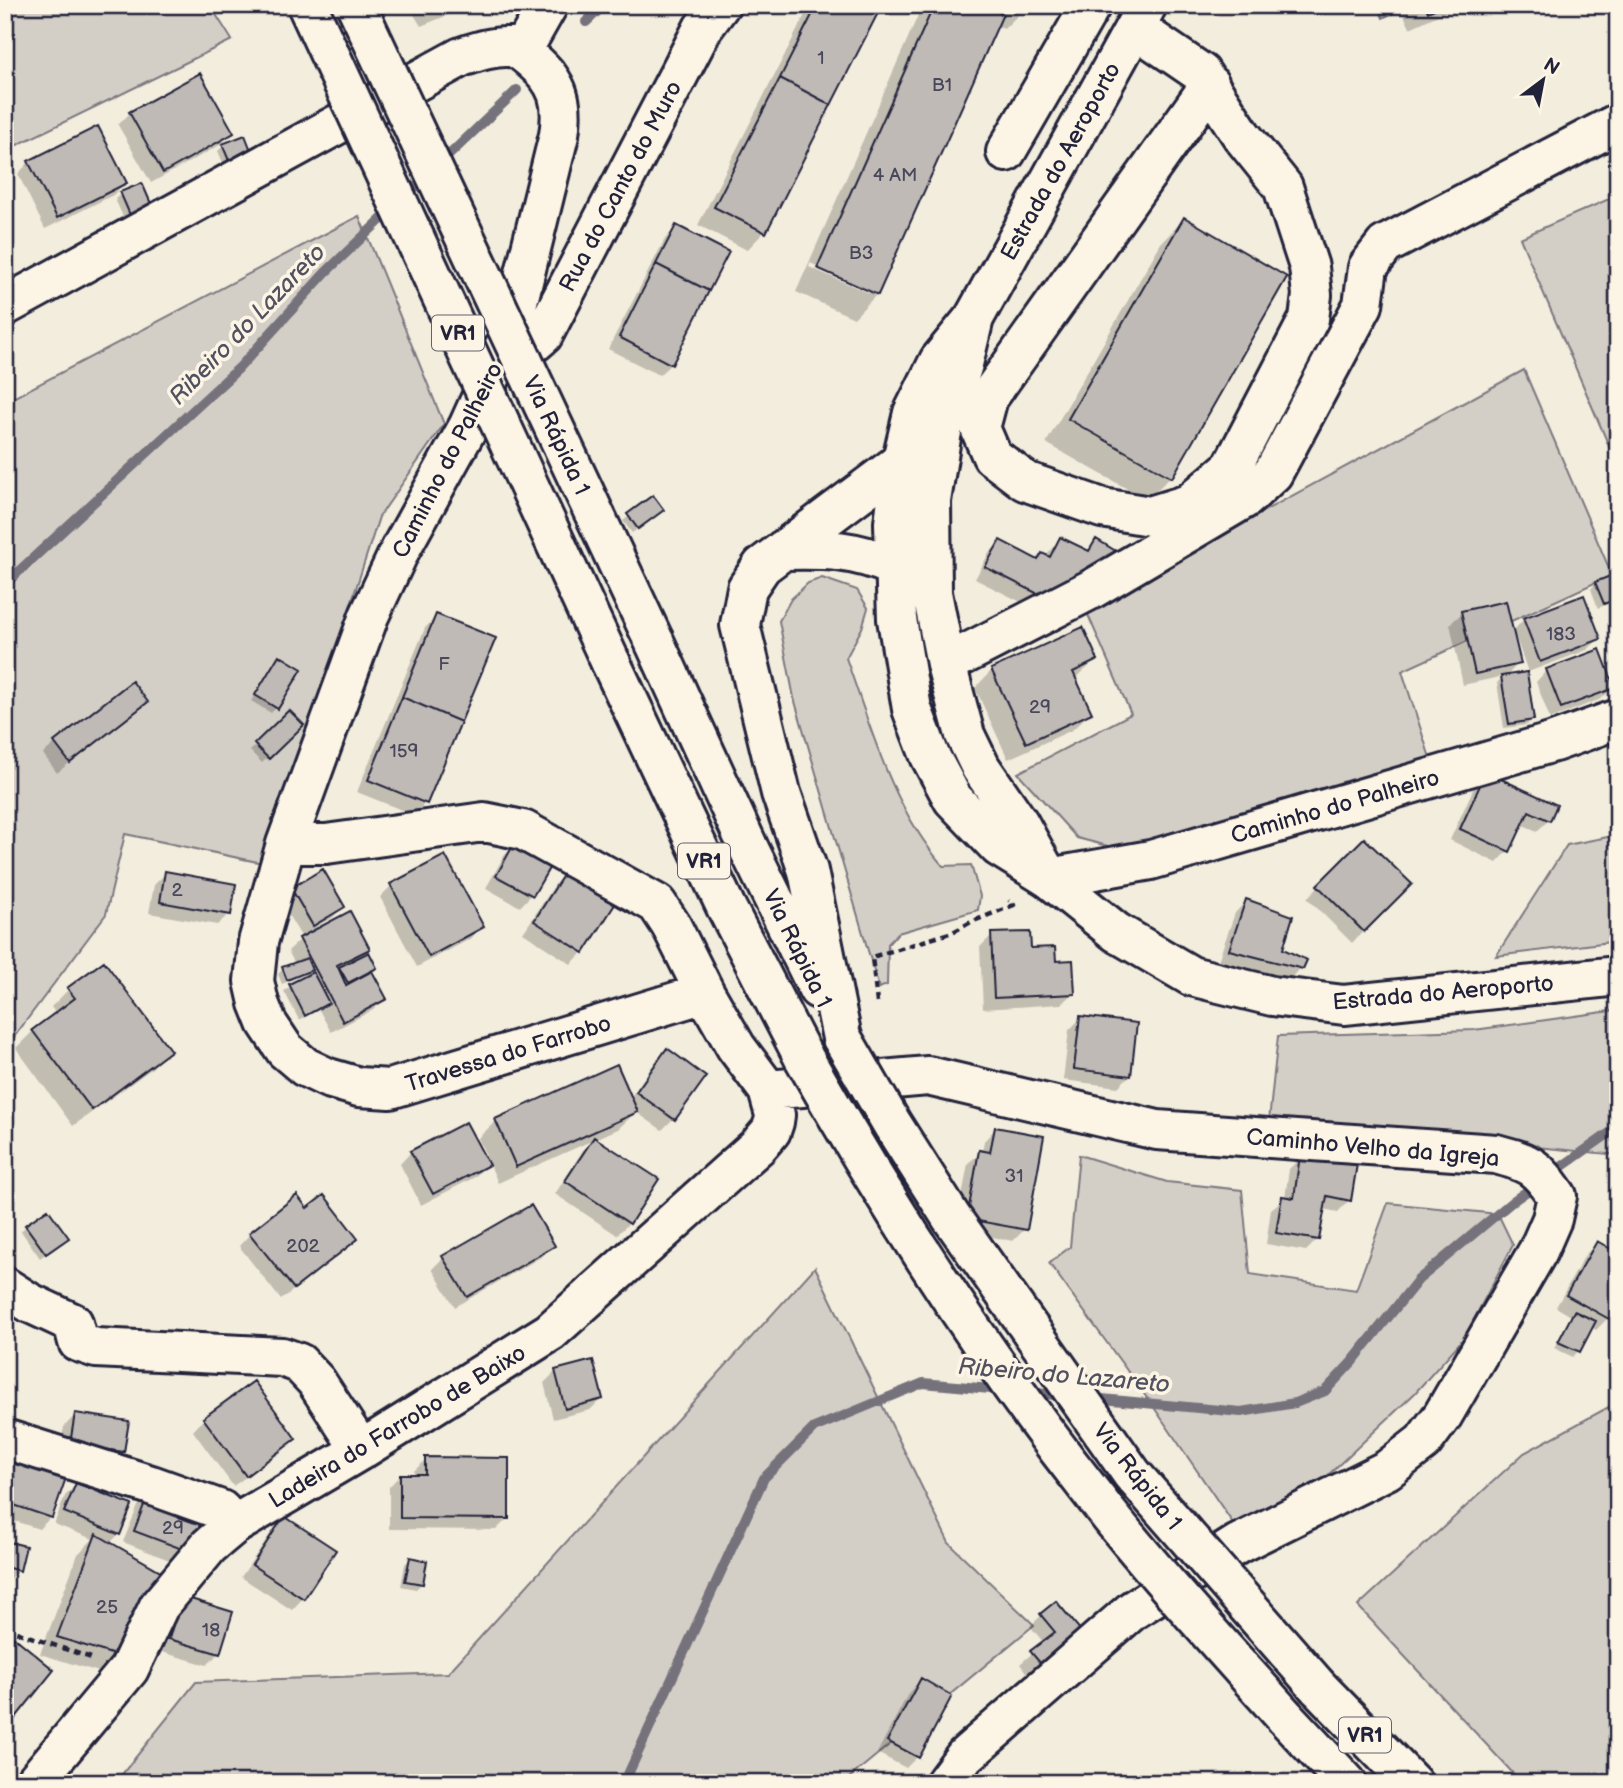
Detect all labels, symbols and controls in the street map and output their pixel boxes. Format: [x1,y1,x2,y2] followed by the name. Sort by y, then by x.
[1508,46,1578,116] north arrow
[817,47,825,70] house number: 1
[1539,53,1563,80] text: N
[995,58,1127,265] street label: Estrada do Aeroporto
[932,74,952,97] house number: B1
[553,76,688,297] street label: Rua do Canto do Muro
[873,164,917,187] house number: 4 AM
[163,238,332,411] water label: Ribeiro do Lazareto
[849,242,873,265] house number: B3
[432,316,484,350] road number: VR1
[386,358,509,563] street label: Caminho do Palheiro
[516,371,596,499] street label: Via Rápida 1
[1546,623,1576,646] house number: 183
[438,653,450,676] house number: F
[1029,696,1051,719] house number: 29
[389,740,419,763] house number: 159
[1228,764,1443,850] street label: Caminho do Palheiro
[678,844,730,878] road number: VR1
[171,879,183,902] house number: 2
[756,885,838,1012] street label: Via Rápida 1
[1331,969,1555,1017] street label: Estrada do Aeroporto
[402,1009,615,1099] street label: Travessa do Farrobo
[1245,1123,1501,1173] street label: Caminho Velho da Igreja
[1004,1165,1024,1188] house number: 31
[286,1235,321,1258] house number: 202
[264,1339,531,1515] street label: Ladeira do Farrobo de Baixo
[957,1352,1171,1399] water label: Ribeiro do Lazareto
[1087,1417,1188,1536] street label: Via Rápida 1
[162,1517,184,1540] house number: 29
[96,1596,118,1619] house number: 25
[202,1619,220,1642] house number: 18
[1339,1718,1391,1752] road number: VR1

